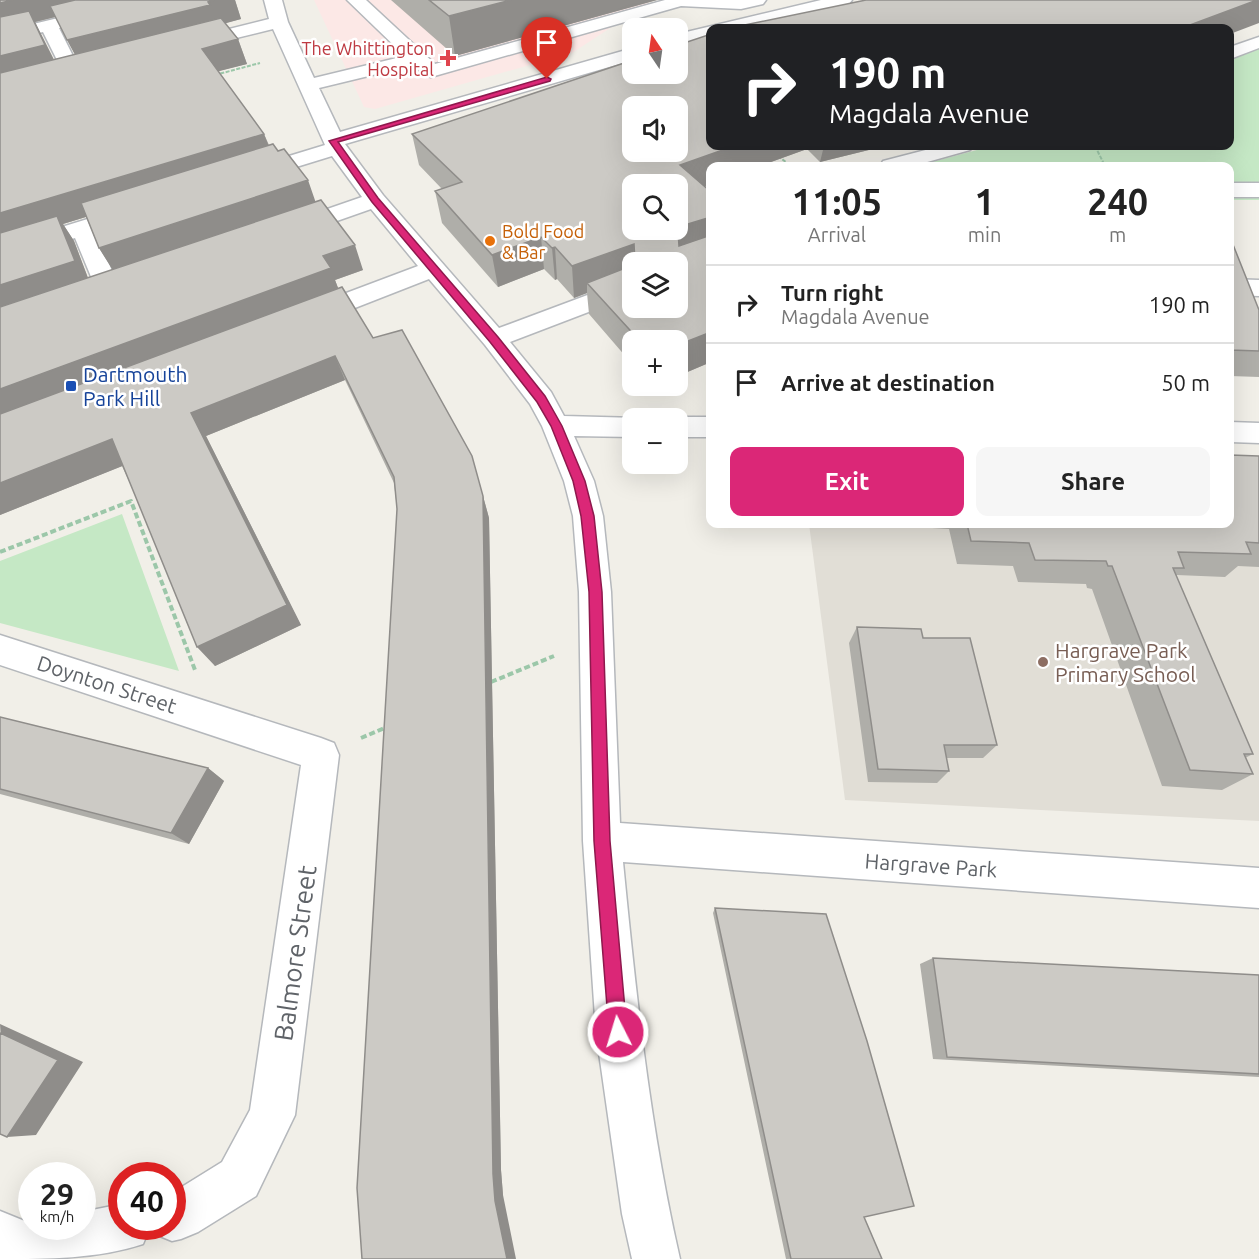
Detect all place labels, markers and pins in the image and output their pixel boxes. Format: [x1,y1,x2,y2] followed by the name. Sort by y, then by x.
[521,17,572,79] pin
[301,38,434,79] place label: The Whittington Hospital
[439,49,457,67] marker: The Whittington Hospital
[502,221,584,262] place label: Bold Food & Bar
[483,234,497,248] marker: Bold Food & Bar
[83,362,187,410] place label: Dartmouth Park Hill
[64,379,78,393] marker: Dartmouth Park Hill
[1055,638,1196,686] place label: Hargrave Park Primary School
[1036,655,1050,669] marker: Hargrave Park Primary School

